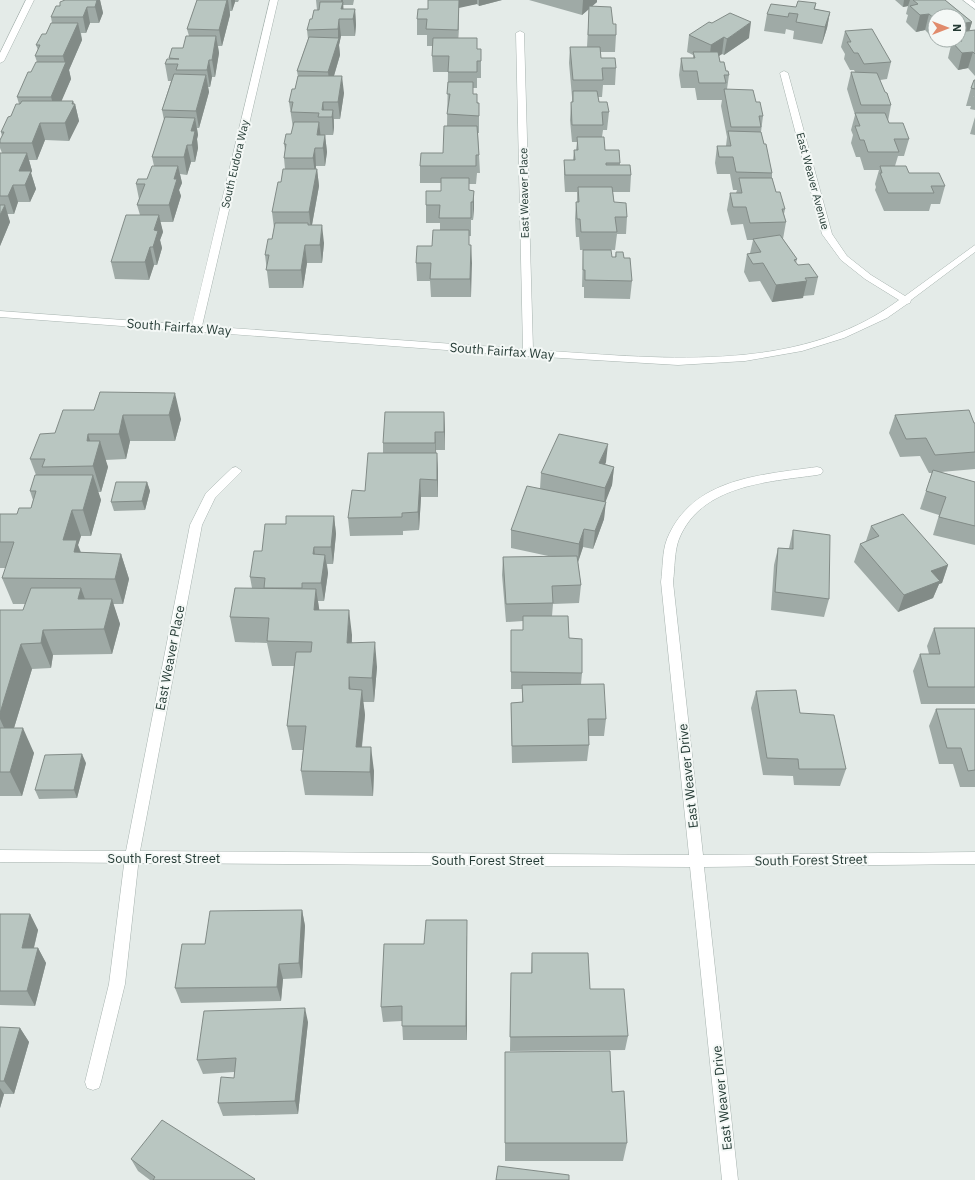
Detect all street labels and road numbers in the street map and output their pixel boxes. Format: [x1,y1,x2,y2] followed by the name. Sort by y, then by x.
[218,118,252,210] street label: South Eudora Way
[793,131,833,231] street label: East Weaver Avenue
[516,148,532,238] street label: East Weaver Place
[126,315,232,339] street label: South Fairfax Way
[449,339,555,363] street label: South Fairfax Way
[151,604,189,712] street label: East Weaver Place
[674,723,702,829] street label: East Weaver Drive
[108,850,220,867] street label: South Forest Street
[754,851,868,869] street label: South Forest Street
[432,852,544,869] street label: South Forest Street
[708,1045,736,1151] street label: East Weaver Drive

